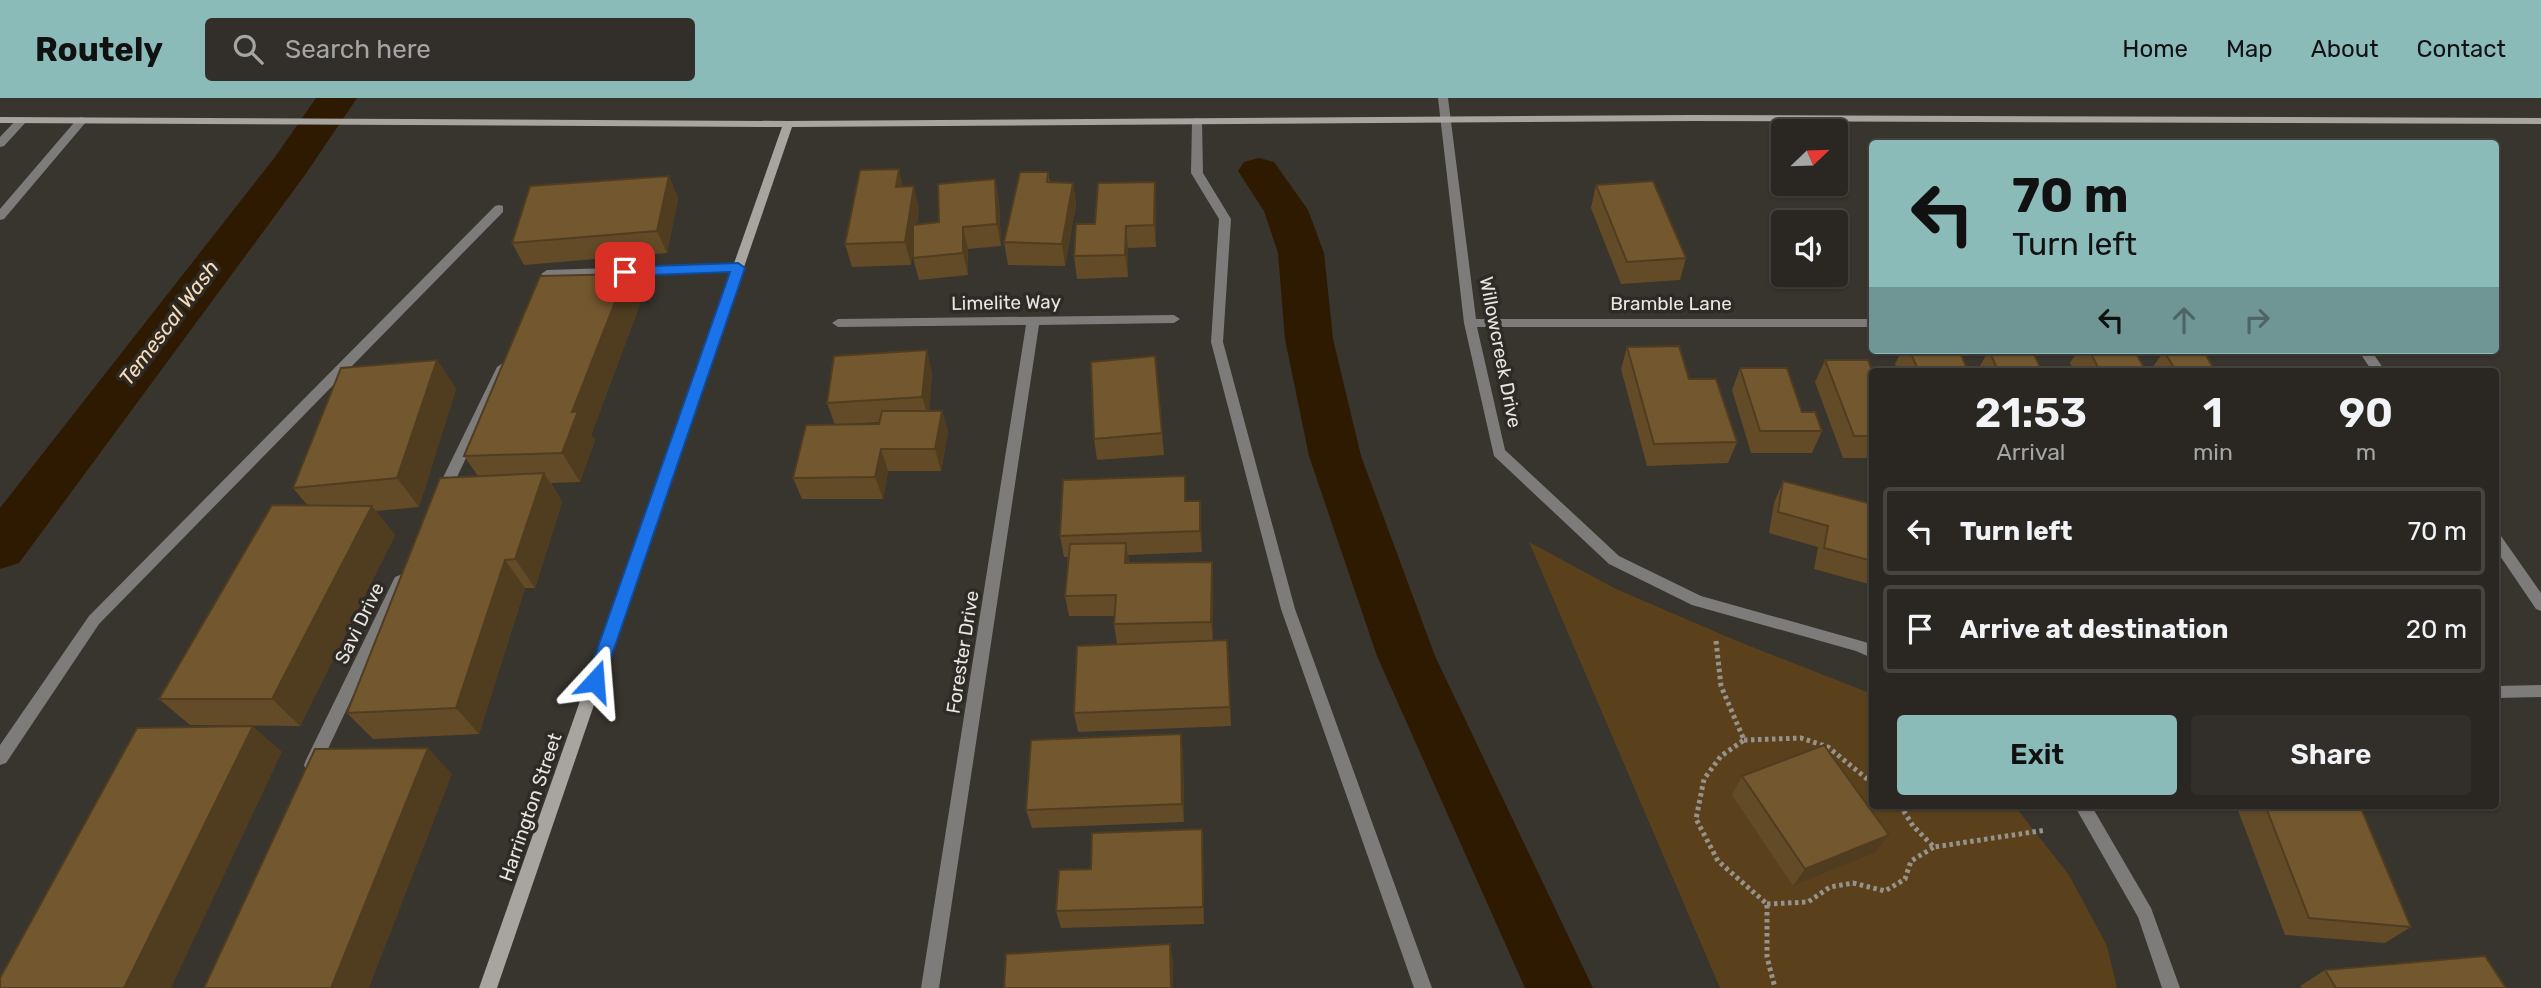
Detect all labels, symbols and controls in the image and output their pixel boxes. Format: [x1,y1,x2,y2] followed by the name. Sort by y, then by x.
[205,18,695,81] search box
[35,30,163,69] text: Routely
[229,30,267,68] icon: search
[285,34,431,65] text: Search here
[2122,35,2188,63] text: Home
[2226,35,2273,63] text: Map
[2311,35,2379,63] text: About
[2417,35,2506,63] text: Contact
[1771,119,1848,196] north arrow
[1771,119,1848,287] map controls
[2012,166,2129,224] text: 70 m
[1897,168,1988,259] icon: left
[1771,210,1848,287] button: sound
[2012,225,2137,263] text: Turn left
[595,242,655,302] pin
[606,253,644,291] icon: arrive
[114,255,224,390] water label: Temescal Wash
[1475,275,1526,430] street label: Willowcreek Drive
[951,290,1061,315] street label: Limelite Way
[1610,292,1732,315] street label: Bramble Lane
[2092,301,2130,339] icon: left
[2165,301,2203,339] icon: ahead
[2238,301,2276,339] icon: right
[1975,388,2087,438] text: 21:53
[2203,388,2223,438] text: 1
[2339,388,2393,438] text: 90
[1996,438,2065,466] text: Arrival
[2193,438,2233,466] text: min
[2356,438,2376,466] text: m
[1901,512,1939,550] icon: left
[1960,516,2072,547] text: Turn left
[2408,516,2467,547] text: 70 m
[330,579,389,668] street label: Savi Drive
[941,589,984,715] street label: Forester Drive
[1901,610,1939,648] icon: arrive
[1960,614,2228,645] text: Arrive at destination
[2406,614,2467,645] text: 20 m
[558,644,632,718] position arrow
[1897,715,2177,795] button: Exit
[2191,715,2471,795] button: Share
[494,729,567,884] street label: Harrington Street

